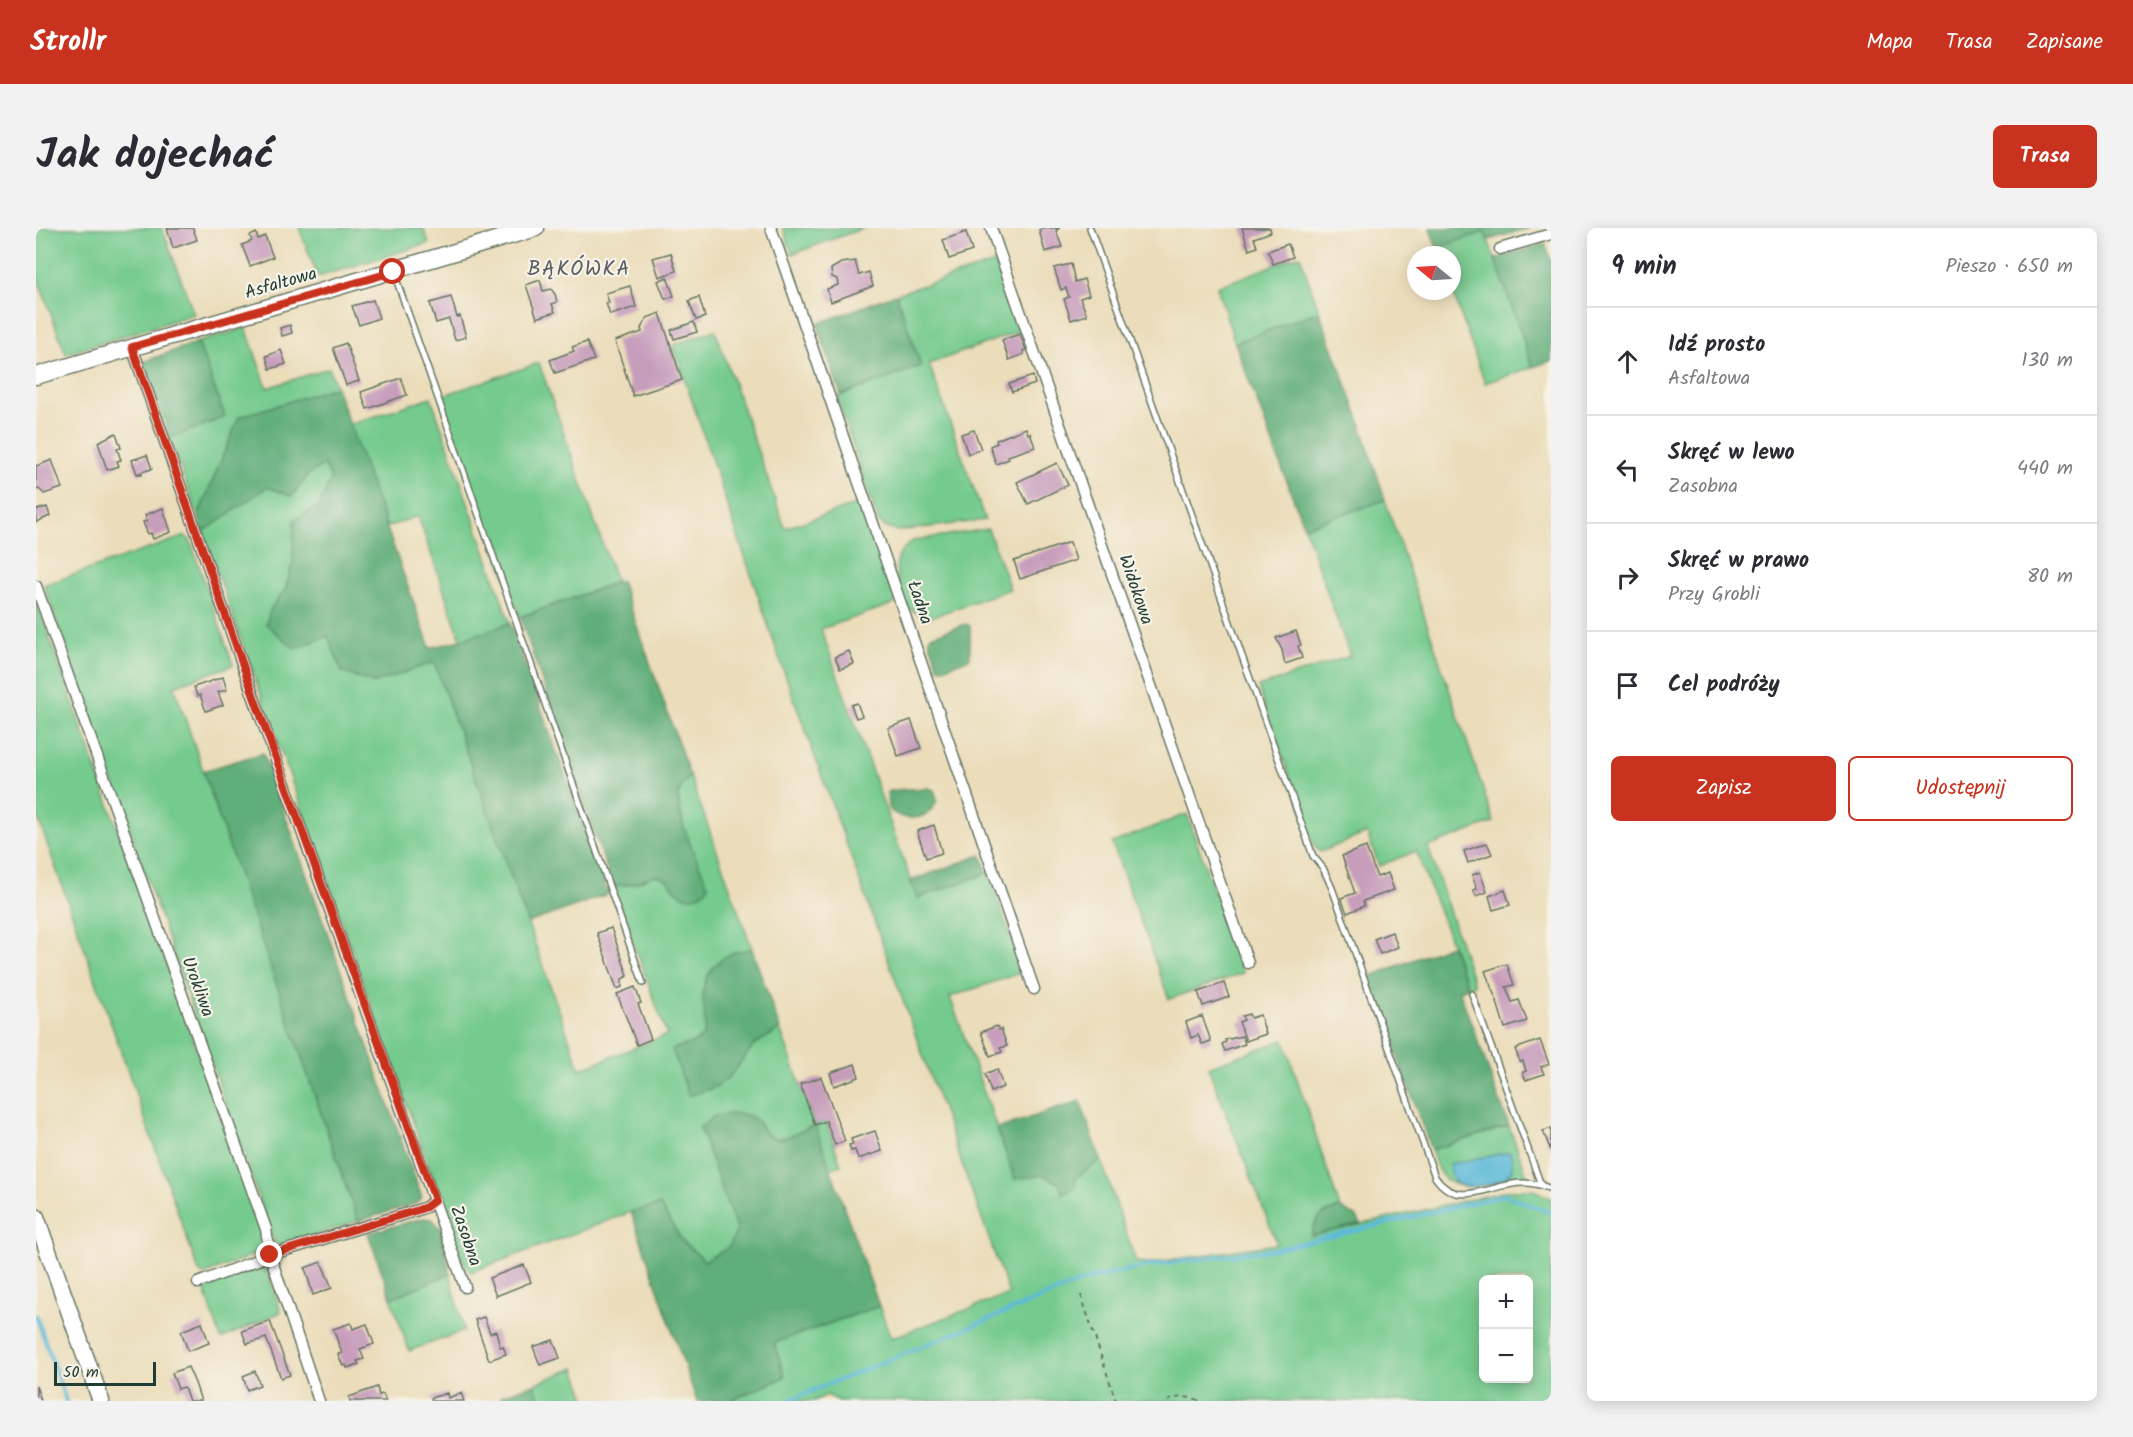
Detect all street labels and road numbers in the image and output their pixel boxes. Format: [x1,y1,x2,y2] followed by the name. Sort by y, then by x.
[241,260,321,308] street label: Asfaltowa
[1109,551,1161,629] street label: Widokowa
[898,577,940,629] street label: Ładna
[173,953,221,1021] street label: Urokliwa
[441,1202,489,1270] street label: Zasobna

